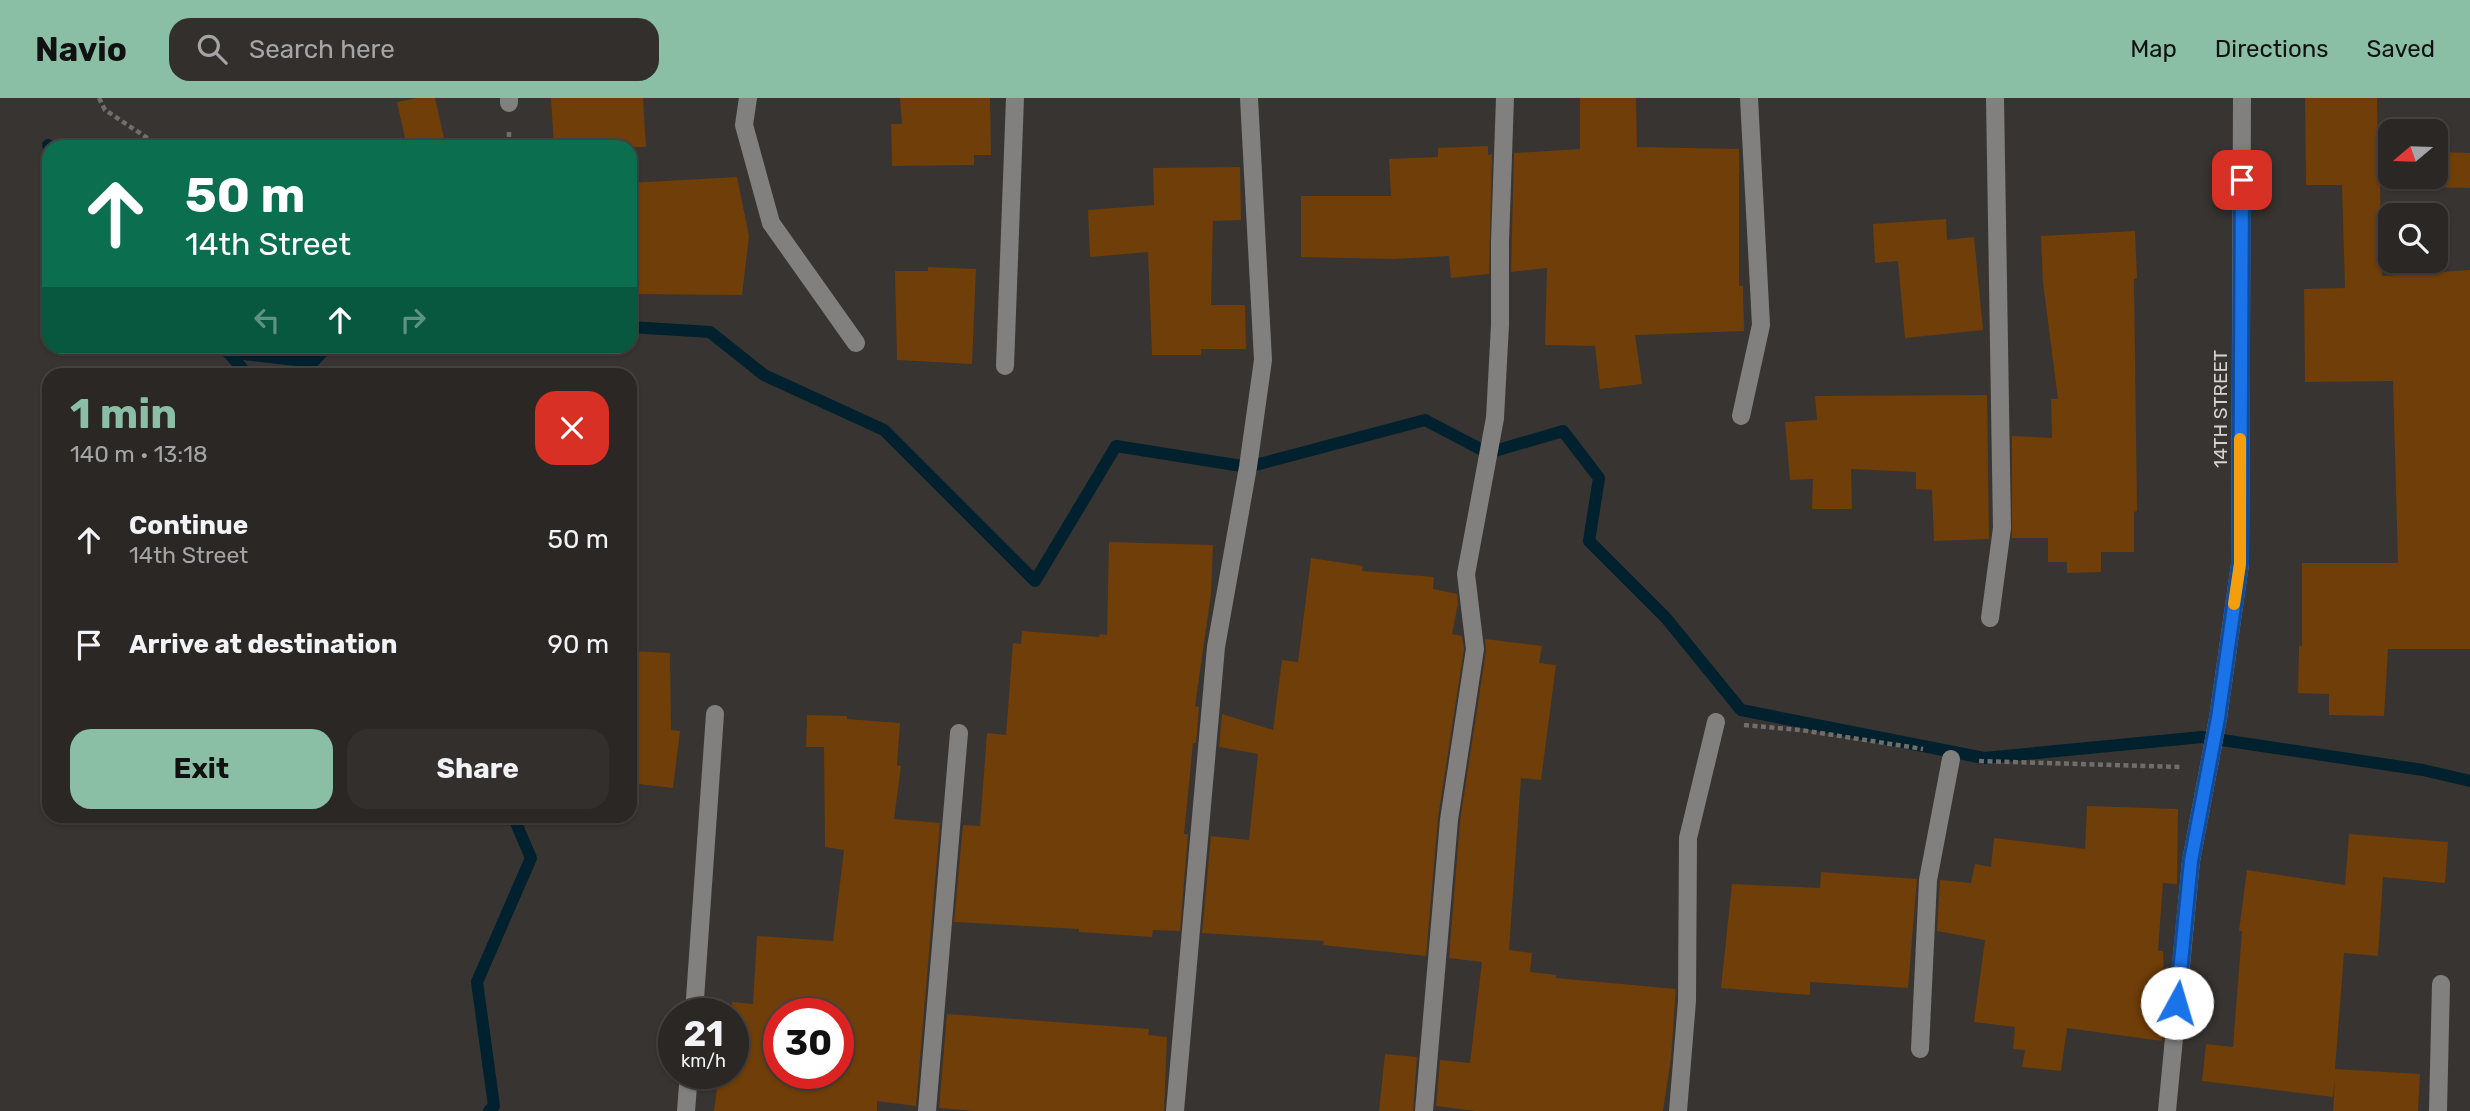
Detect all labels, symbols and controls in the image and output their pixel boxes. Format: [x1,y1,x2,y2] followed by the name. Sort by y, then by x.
[169,18,659,81] search box
[35,30,127,69] text: Navio
[193,30,231,68] icon: search
[249,34,395,65] text: Search here
[2130,35,2177,63] text: Map
[2215,35,2328,63] text: Directions
[2366,35,2435,63] text: Saved
[2378,119,2448,189] north arrow
[2378,119,2448,273] map controls
[2212,150,2272,210] pin
[2223,161,2261,199] icon: arrive
[185,166,305,224] text: 50 m
[70,168,161,259] icon: ahead
[2378,203,2448,273] button: search
[185,225,351,263] text: 14th Street
[248,301,286,339] icon: left
[321,301,359,339] icon: ahead
[394,301,432,339] icon: right
[2209,350,2232,468] street label: 14TH STREET
[70,389,177,439] text: 1 min
[535,391,609,465] button: close
[70,440,208,468] text: 140 m · 13:18
[129,510,248,541] text: Continue
[70,521,108,559] icon: ahead
[548,524,609,555] text: 50 m
[129,541,248,569] text: 14th Street
[70,626,108,664] icon: arrive
[129,629,397,660] text: Arrive at destination
[548,629,609,660] text: 90 m
[70,729,333,809] button: Exit
[347,729,609,809] button: Share
[2140,966,2214,1040] position arrow
[763,998,854,1089] speed limit sign: 30
[683,1013,724,1055] text: 21
[681,1050,726,1072] text: km/h

